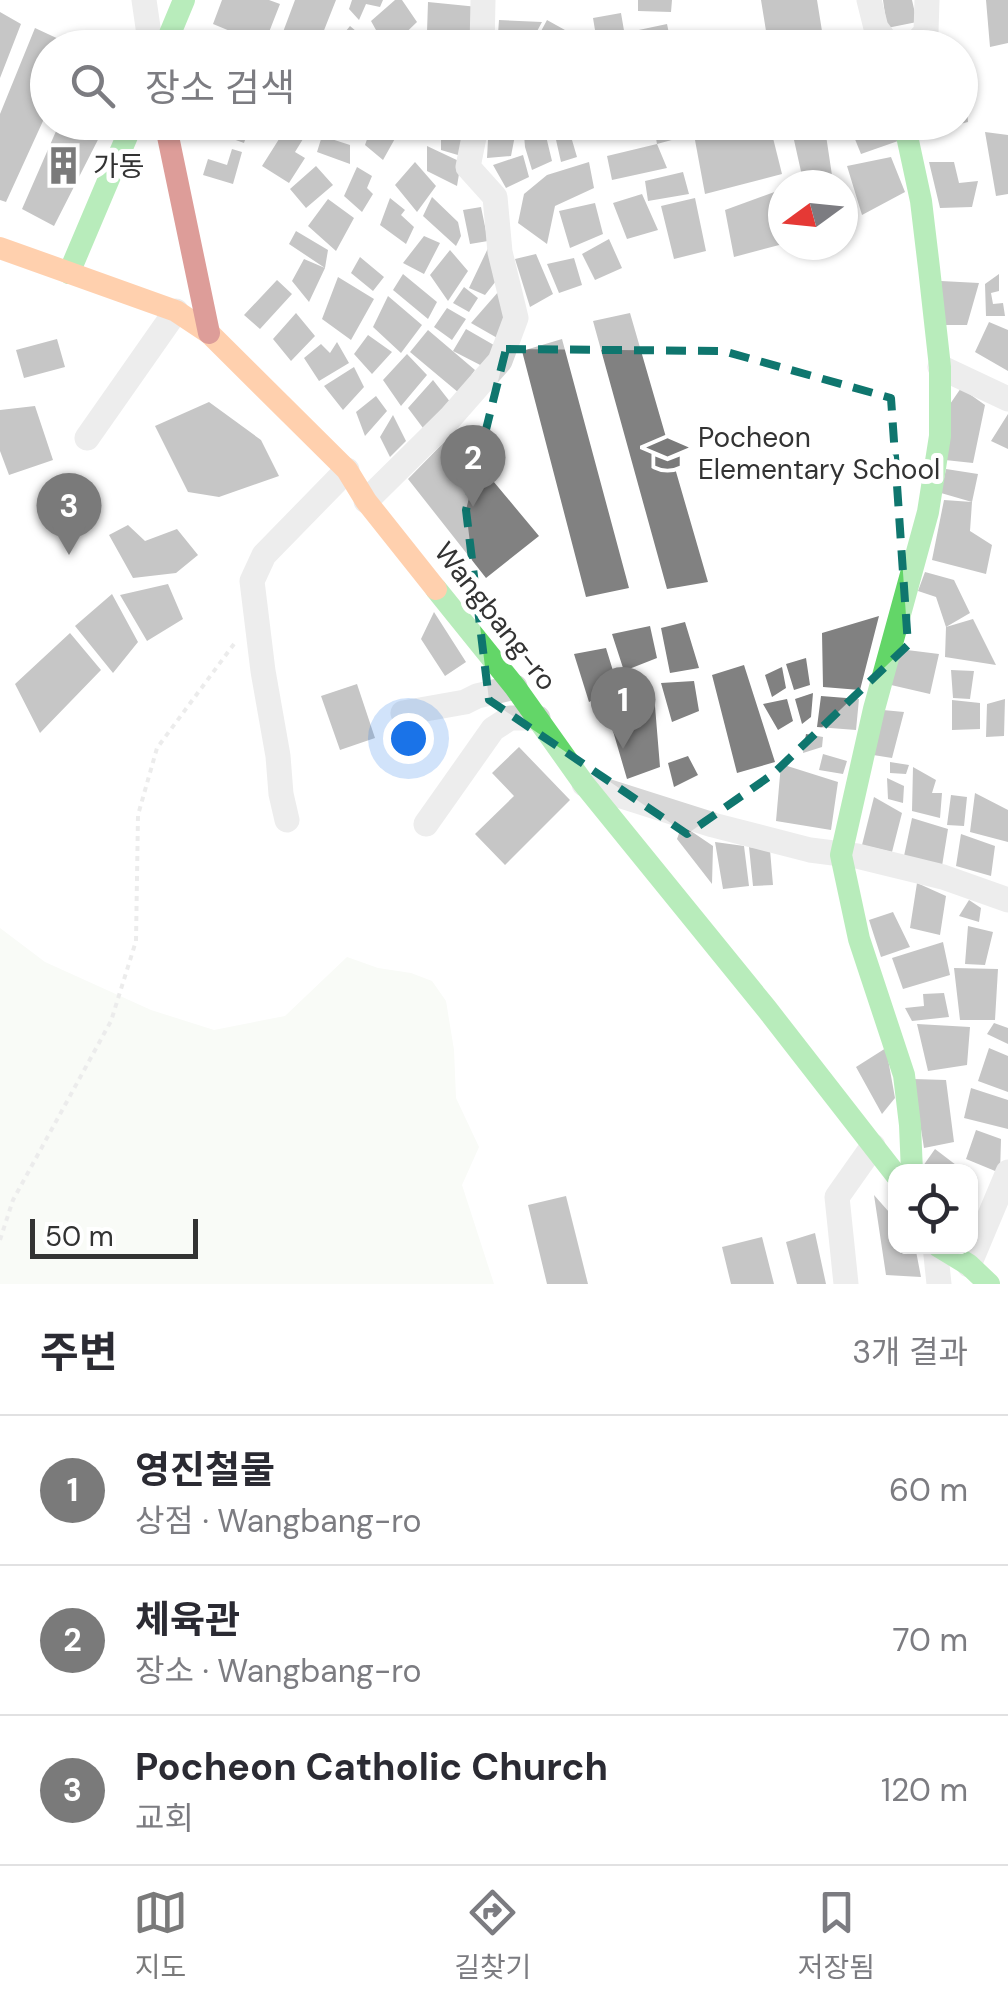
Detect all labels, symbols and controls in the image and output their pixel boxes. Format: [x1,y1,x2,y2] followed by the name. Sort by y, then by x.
[30,30,978,140] search box
[65,58,120,113] icon: search
[145,63,295,113] text: 장소 검색
[42,145,84,187] building icon: 가동
[93,148,145,185] place label: 가동
[768,170,858,260] north arrow
[698,419,940,488] place label: Pocheon Elementary School
[440,424,506,507] pin: 2
[647,432,689,474] school or university icon: Pocheon Elementary School
[36,472,102,555] pin: 3
[426,535,565,698] street label: Wangbang-ro
[590,666,656,749] pin: 1
[383,713,434,764] your location
[888,1164,978,1254] map controls
[888,1164,978,1254] button: locate
[30,1214,198,1258] scale bar
[45,1218,114,1255] text: 50 m
[40,1325,117,1380] text: 주변
[852,1331,968,1373] text: 3개 결과
[135,1445,275,1495] text: 영진철물
[67,1469,78,1511] text: 1
[889,1469,968,1511] text: 60 m
[135,1500,421,1542] text: 상점 · Wangbang-ro
[135,1595,240,1645] text: 체육관
[63,1619,82,1661] text: 2
[892,1619,968,1661] text: 70 m
[135,1650,421,1692] text: 장소 · Wangbang-ro
[135,1742,608,1792] text: Pocheon Catholic Church
[63,1769,82,1811] text: 3
[881,1769,968,1811] text: 120 m
[135,1797,194,1839] text: 교회
[133,1885,188,1986] tab: 지도
[454,1885,531,1986] tab: 길찾기
[798,1885,875,1986] tab: 저장됨

